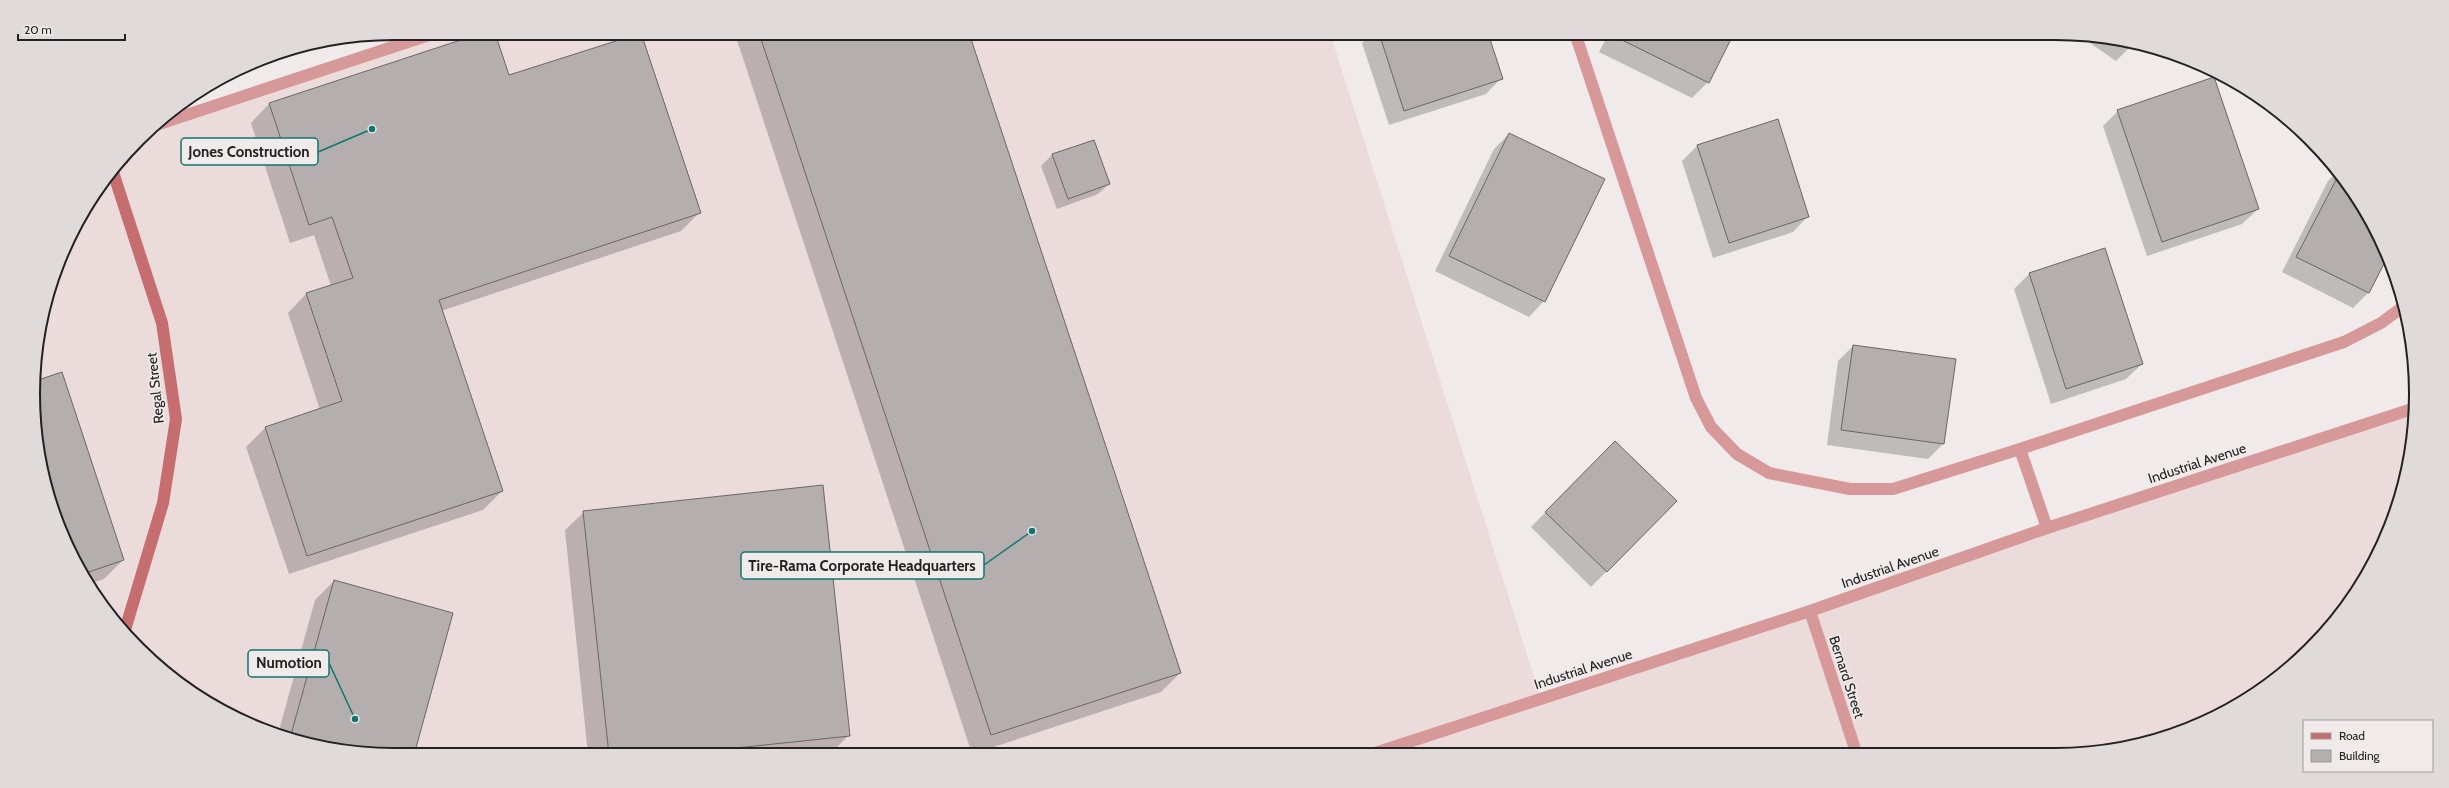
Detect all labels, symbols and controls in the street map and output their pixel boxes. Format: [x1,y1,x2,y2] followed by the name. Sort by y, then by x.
[18,16,125,42] scale bar
[24,22,52,37] text: 20 m
[181,138,318,165] callout: Jones Construction
[187,143,310,161] text: Jones Construction
[142,351,168,424] street label: Regal Street
[2146,439,2248,487] street label: Industrial Avenue
[1839,542,1941,592] street label: Industrial Avenue
[741,552,984,579] callout: Tire-Rama Corporate Headquarters
[748,557,976,575] text: Tire-Rama Corporate Headquarters
[1825,633,1869,721] street label: Bernard Street
[1532,645,1634,693] street label: Industrial Avenue
[248,650,329,677] callout: Numotion
[256,654,322,672] text: Numotion
[2303,720,2433,772] legend
[2339,728,2365,743] text: Road
[2339,748,2381,763] text: Building

